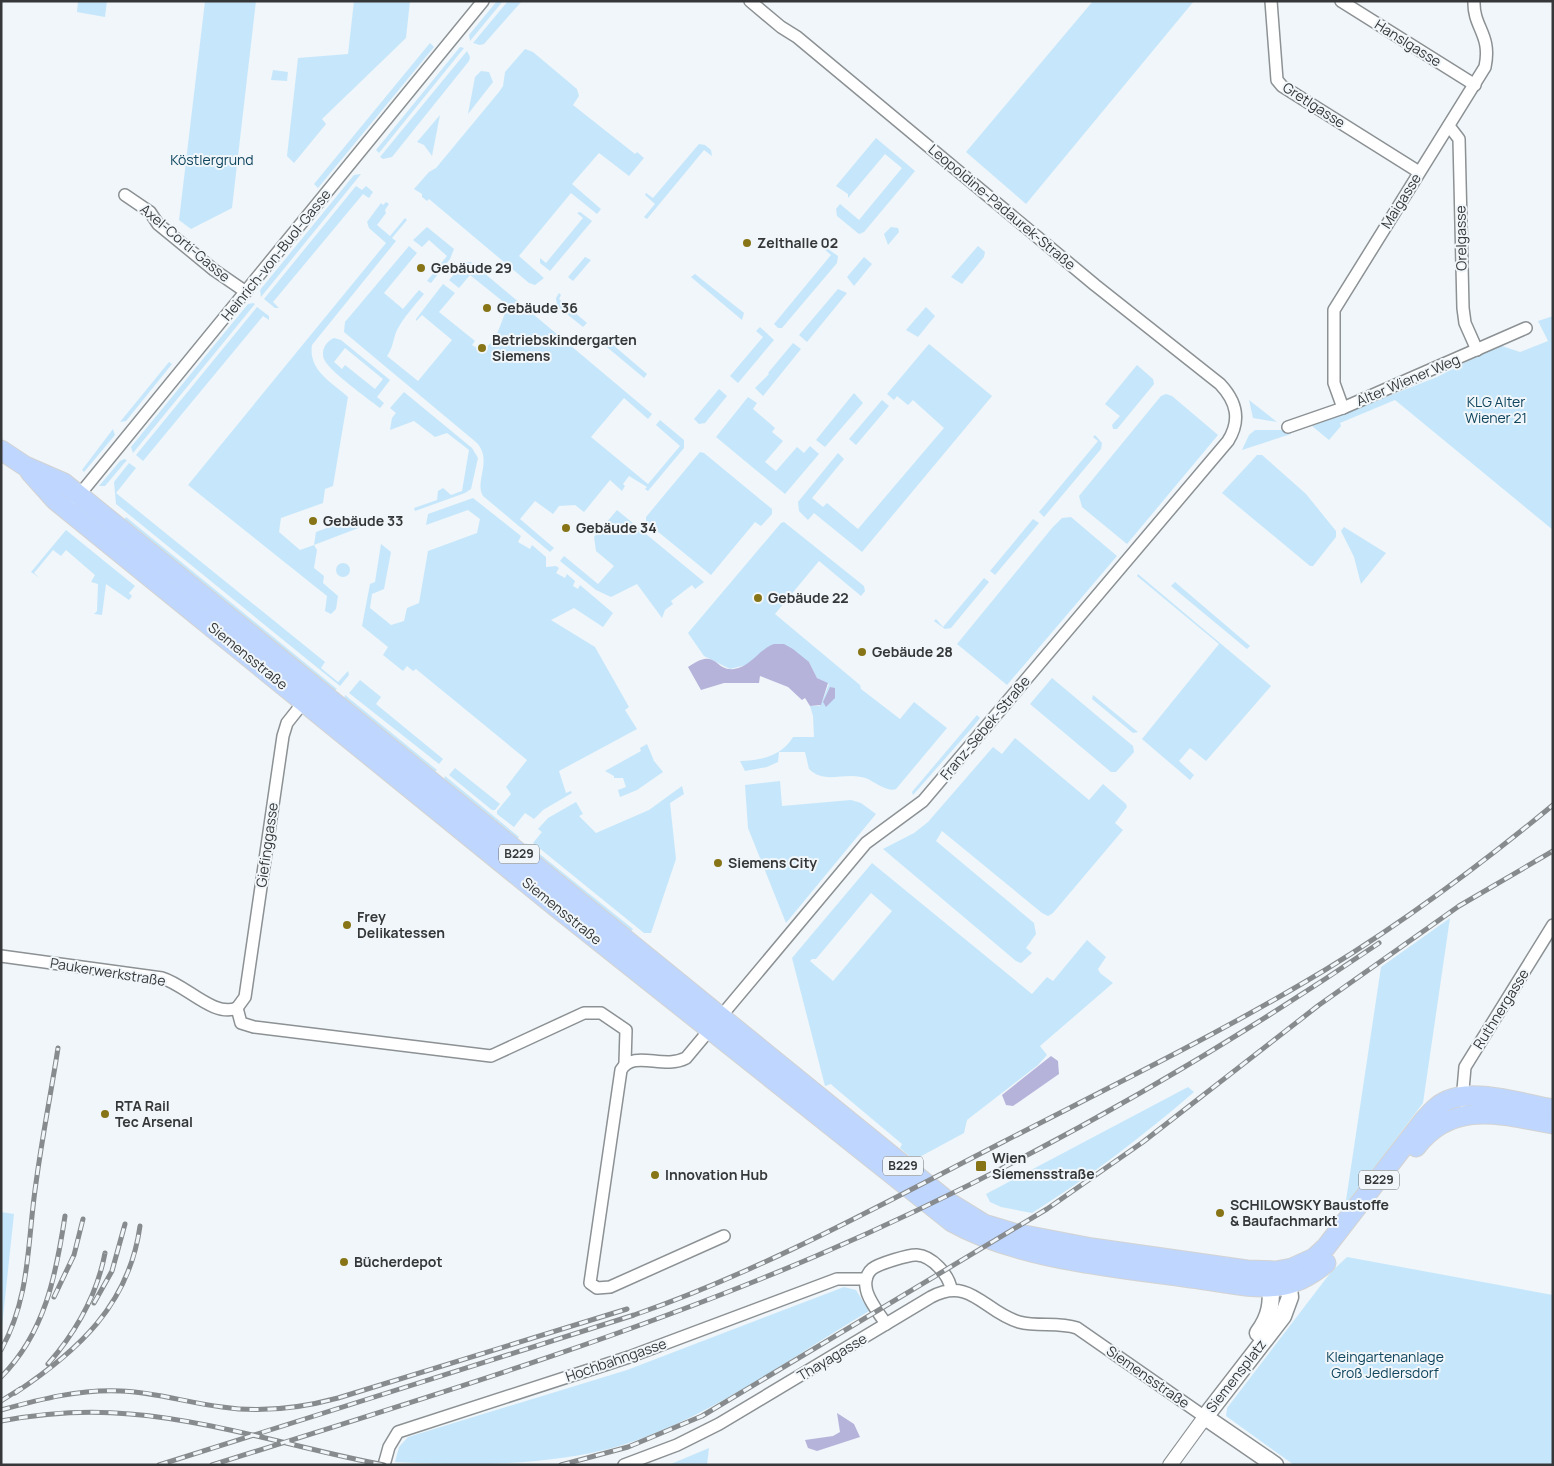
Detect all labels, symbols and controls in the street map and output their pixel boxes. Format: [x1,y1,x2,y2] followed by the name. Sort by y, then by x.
[1371,15,1445,71] street label: Hanslgasse
[1279,77,1349,132] street label: Gretlgasse
[925,139,1080,274] street label: Leopoldine-Padaurek-Straße
[170,150,254,169] park label: Köstlergrund
[1376,170,1425,232] street label: Maigasse
[217,185,335,324] street label: Heinrich-von-Buol-Gasse
[136,199,234,286] street label: Axel-Corti-Gasse
[1450,205,1471,271] street label: Orelgasse
[757,233,838,252] place label: Zelthalle 02
[741,237,753,249] marker: Zelthalle 02
[431,258,512,277] place label: Gebäude 29
[415,262,427,274] marker: Gebäude 29
[497,298,578,317] place label: Gebäude 36
[481,302,493,314] marker: Gebäude 36
[492,330,637,365] place label: Betriebskindergarten Siemens
[476,342,488,354] marker: Betriebskindergarten Siemens
[1353,349,1462,410] street label: Alter Wiener Weg
[1465,392,1527,427] park label: KLG Alter Wiener 21
[323,511,403,530] place label: Gebäude 33
[307,515,319,527] marker: Gebäude 33
[576,518,657,537] place label: Gebäude 34
[560,522,572,534] marker: Gebäude 34
[768,588,849,607] place label: Gebäude 22
[752,592,764,604] marker: Gebäude 22
[204,618,292,694] street label: Siemensstraße
[872,642,953,661] place label: Gebäude 28
[856,646,868,658] marker: Gebäude 28
[935,672,1034,784] street label: Franz-Sebek-Straße
[251,801,282,889] street label: Giefinggasse
[499,844,539,864] road number: B229
[728,853,817,872] place label: Siemens City
[712,857,724,869] marker: Siemens City
[518,873,606,949] street label: Siemensstraße
[357,907,445,942] place label: Frey Delikatessen
[341,919,353,931] marker: Frey Delikatessen
[49,953,167,990] street label: Paukerwerkstraße
[1468,965,1533,1052] street label: Ruthnergasse
[115,1096,193,1131] place label: RTA Rail Tec Arsenal
[99,1108,111,1120] marker: RTA Rail Tec Arsenal
[992,1148,1095,1183] place label: Wien Siemensstraße
[883,1156,923,1176] road number: B229
[974,1159,988,1173] marker: Wien Siemensstraße
[665,1165,768,1184] place label: Innovation Hub
[649,1169,661,1181] marker: Innovation Hub
[1359,1170,1399,1190] road number: B229
[1230,1195,1389,1230] place label: SCHILOWSKY Baustoffe & Baufachmarkt
[1214,1207,1226,1219] marker: SCHILOWSKY Baustoffe & Baufachmarkt
[354,1252,442,1271] place label: Bücherdepot
[338,1256,350,1268] marker: Bücherdepot
[793,1328,870,1385] street label: Thayagasse
[563,1333,669,1386] street label: Hochbahngasse
[1201,1335,1270,1416] street label: Siemensplatz
[1103,1341,1194,1412] street label: Siemensstraße
[1326,1347,1444,1382] park label: Kleingartenanlage Groß Jedlersdorf

